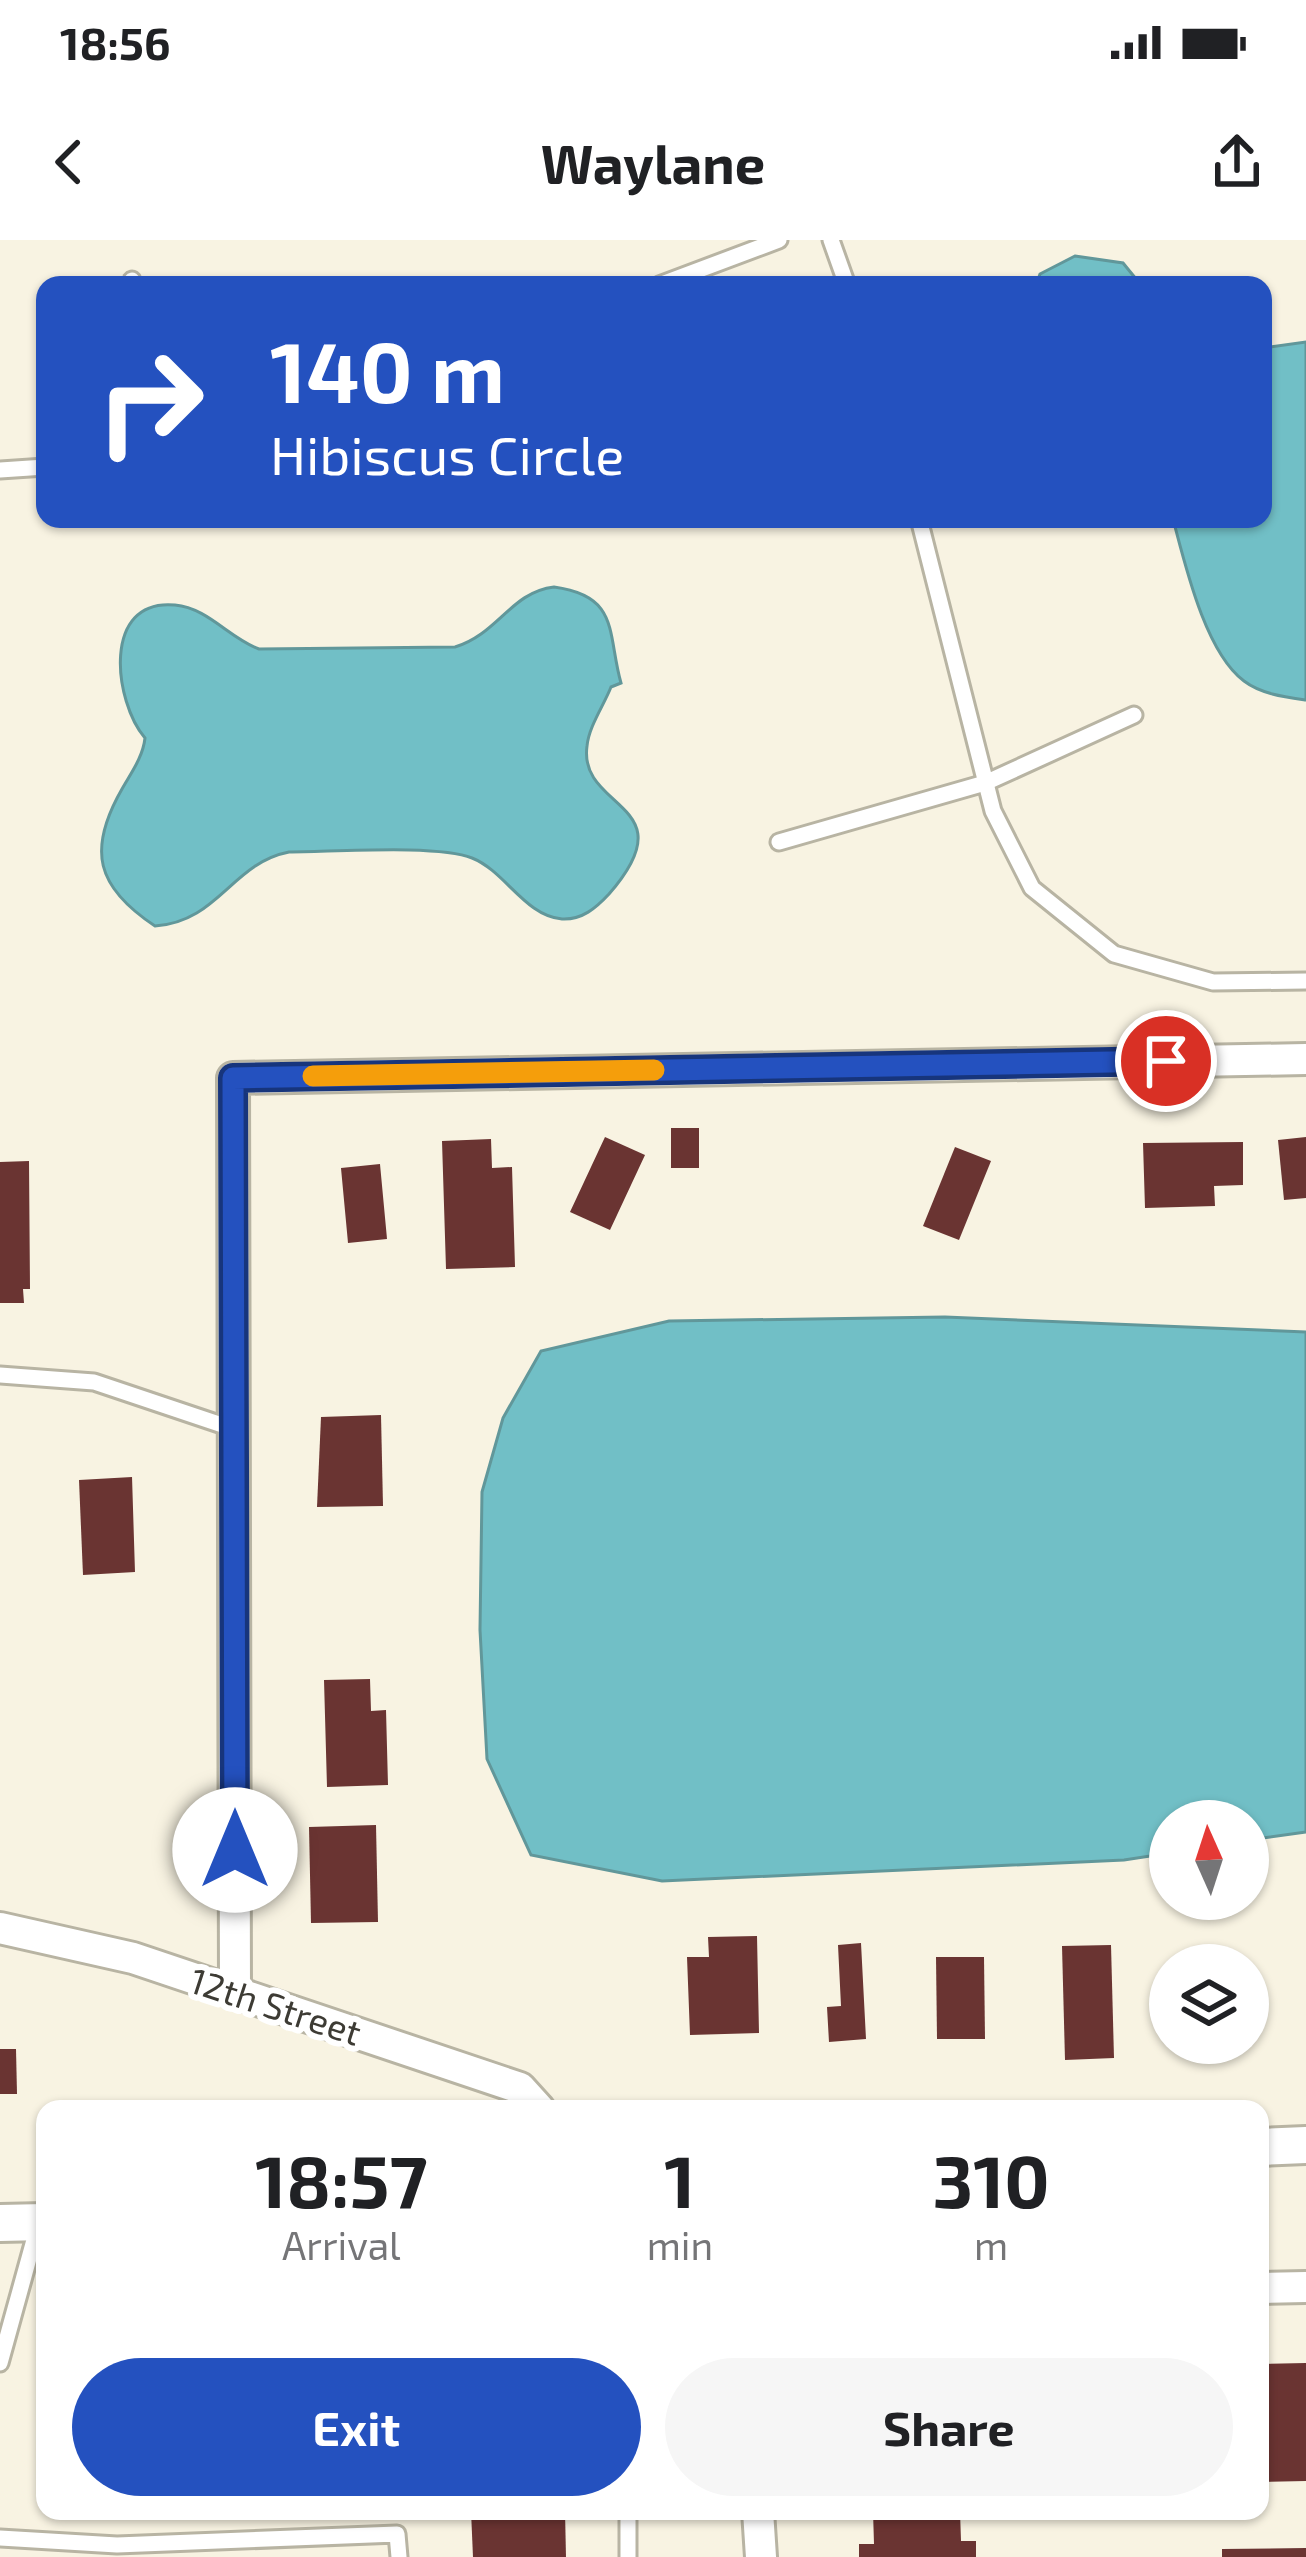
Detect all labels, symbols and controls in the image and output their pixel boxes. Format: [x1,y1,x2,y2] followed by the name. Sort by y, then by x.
[60,15,170,69] text: 18:56
[36,129,102,195] icon: back
[1204,129,1270,195] icon: share
[541,130,765,195] text: Waylane
[270,319,505,420] text: 140 m
[72,324,228,480] icon: right
[270,421,624,486] text: Hibiscus Circle
[1115,1010,1217,1112] pin
[1133,1028,1199,1094] icon: arrive
[172,1787,298,1913] position arrow
[1149,1800,1269,1920] north arrow
[1149,1800,1269,2064] map controls
[1149,1944,1269,2064] button: layers
[185,1957,367,2053] street label: 12th Street
[255,2136,427,2222] text: 18:57
[664,2136,695,2222] text: 1
[932,2136,1050,2222] text: 310
[282,2221,401,2268] text: Arrival
[647,2221,713,2268] text: min
[974,2221,1008,2268] text: m
[72,2358,641,2496] button: Exit
[665,2358,1233,2496] button: Share

